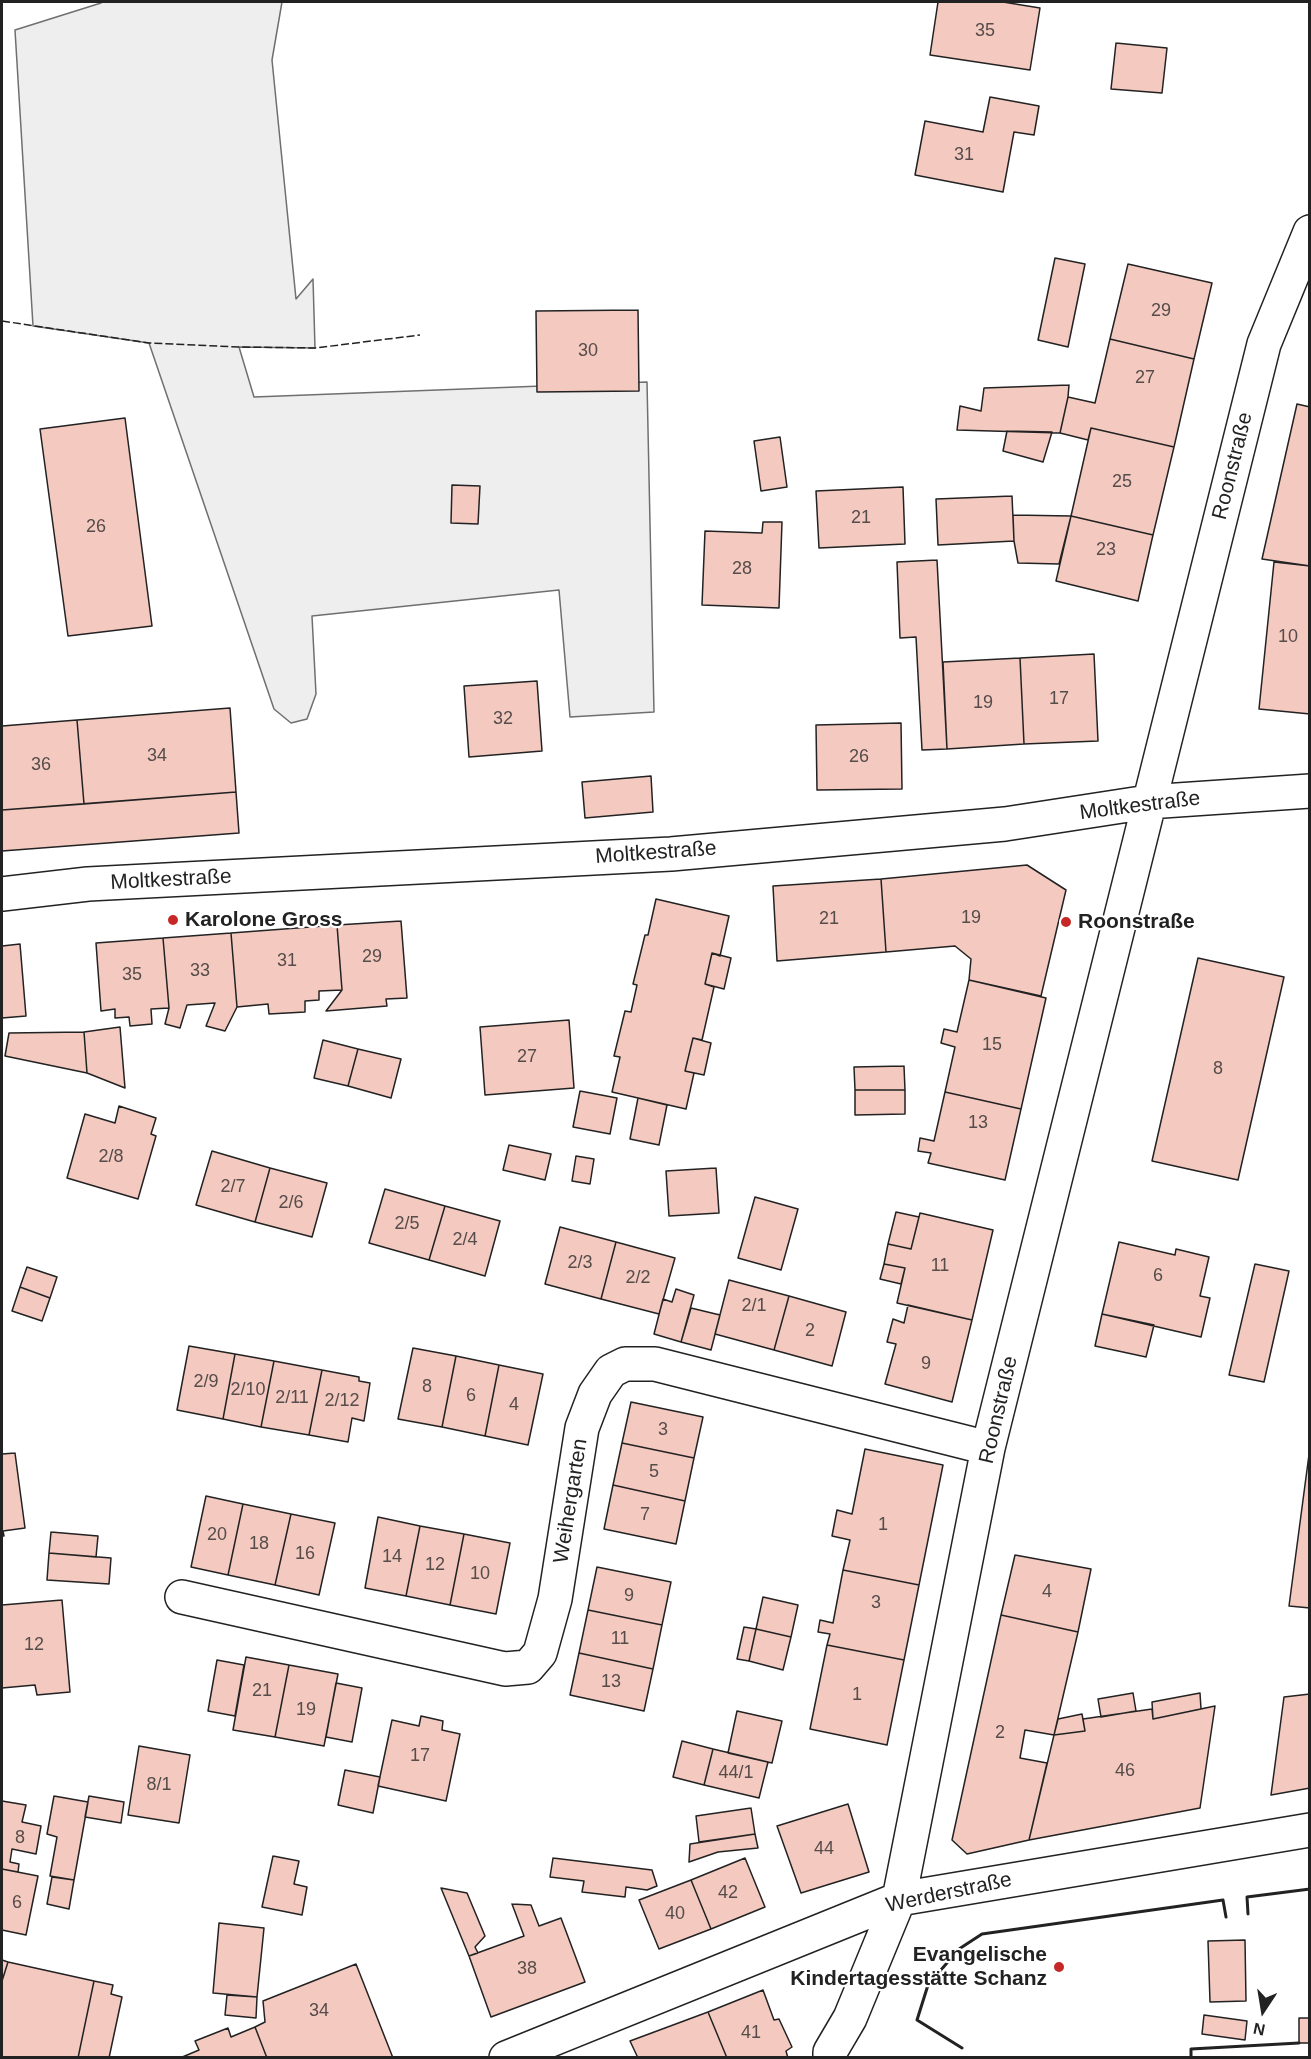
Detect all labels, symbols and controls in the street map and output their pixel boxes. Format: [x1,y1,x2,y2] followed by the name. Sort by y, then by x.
[975,20,995,42] house number: 35
[954,144,974,166] house number: 31
[1151,300,1171,322] house number: 29
[578,340,598,362] house number: 30
[1135,367,1155,389] house number: 27
[1208,410,1258,522] street label: Roonstraße
[1112,471,1132,493] house number: 25
[851,507,871,529] house number: 21
[86,516,106,538] house number: 26
[1096,539,1116,561] house number: 23
[732,558,752,580] house number: 28
[1278,626,1298,648] house number: 10
[1049,688,1069,710] house number: 17
[973,692,993,714] house number: 19
[493,708,513,730] house number: 32
[147,745,167,767] house number: 34
[849,746,869,768] house number: 26
[31,754,51,776] house number: 36
[1078,786,1202,826] street label: Moltkestraße
[595,836,717,870] street label: Moltkestraße
[110,864,232,896] street label: Moltkestraße
[185,907,343,933] place label: Karolone Gross
[961,907,981,929] house number: 19
[819,908,839,930] house number: 21
[1078,909,1195,935] place label: Roonstraße
[166,913,180,927] marker: Karolone Gross
[1059,915,1073,929] marker: Roonstraße
[362,946,382,968] house number: 29
[277,950,297,972] house number: 31
[190,960,210,982] house number: 33
[122,964,142,986] house number: 35
[982,1034,1002,1056] house number: 15
[517,1046,537,1068] house number: 27
[1213,1058,1223,1080] house number: 8
[968,1112,988,1134] house number: 13
[98,1146,124,1168] house number: 2/8
[220,1176,246,1198] house number: 2/7
[278,1192,304,1214] house number: 2/6
[394,1213,420,1235] house number: 2/5
[452,1229,478,1251] house number: 2/4
[567,1252,593,1274] house number: 2/3
[931,1255,949,1277] house number: 11
[1153,1265,1163,1287] house number: 6
[625,1267,651,1289] house number: 2/2
[741,1295,767,1317] house number: 2/1
[805,1320,815,1342] house number: 2
[921,1353,931,1375] house number: 9
[974,1354,1024,1466] street label: Roonstraße
[193,1371,219,1393] house number: 2/9
[422,1376,432,1398] house number: 8
[230,1379,266,1401] house number: 2/10
[466,1385,476,1407] house number: 6
[275,1387,309,1409] house number: 2/11
[324,1390,360,1412] house number: 2/12
[509,1394,519,1416] house number: 4
[658,1419,668,1441] house number: 3
[549,1437,593,1565] street label: Weihergarten
[649,1461,659,1483] house number: 5
[640,1504,650,1526] house number: 7
[878,1514,888,1536] house number: 1
[207,1524,227,1546] house number: 20
[249,1533,269,1555] house number: 18
[295,1543,315,1565] house number: 16
[382,1546,402,1568] house number: 14
[425,1554,445,1576] house number: 12
[470,1563,490,1585] house number: 10
[1042,1581,1052,1603] house number: 4
[624,1585,634,1607] house number: 9
[871,1592,881,1614] house number: 3
[611,1628,629,1650] house number: 11
[24,1634,44,1656] house number: 12
[601,1671,621,1693] house number: 13
[252,1680,272,1702] house number: 21
[852,1684,862,1706] house number: 1
[296,1699,316,1721] house number: 19
[995,1722,1005,1744] house number: 2
[410,1745,430,1767] house number: 17
[1115,1760,1135,1782] house number: 46
[718,1762,754,1784] house number: 44/1
[146,1774,172,1796] house number: 8/1
[15,1827,25,1849] house number: 8
[814,1838,834,1860] house number: 44
[884,1867,1014,1919] street label: Werderstraße
[718,1882,738,1904] house number: 42
[12,1892,22,1914] house number: 6
[665,1903,685,1925] house number: 40
[790,1942,1047,1992] place label: Evangelische Kindertagesstätte Schanz
[517,1958,537,1980] house number: 38
[1052,1960,1066,1974] marker: Evangelische Kindertagesstätte Schanz
[1233,1981,1293,2041] north arrow
[309,2000,329,2022] house number: 34
[1252,2020,1267,2039] text: N
[741,2022,761,2044] house number: 41

